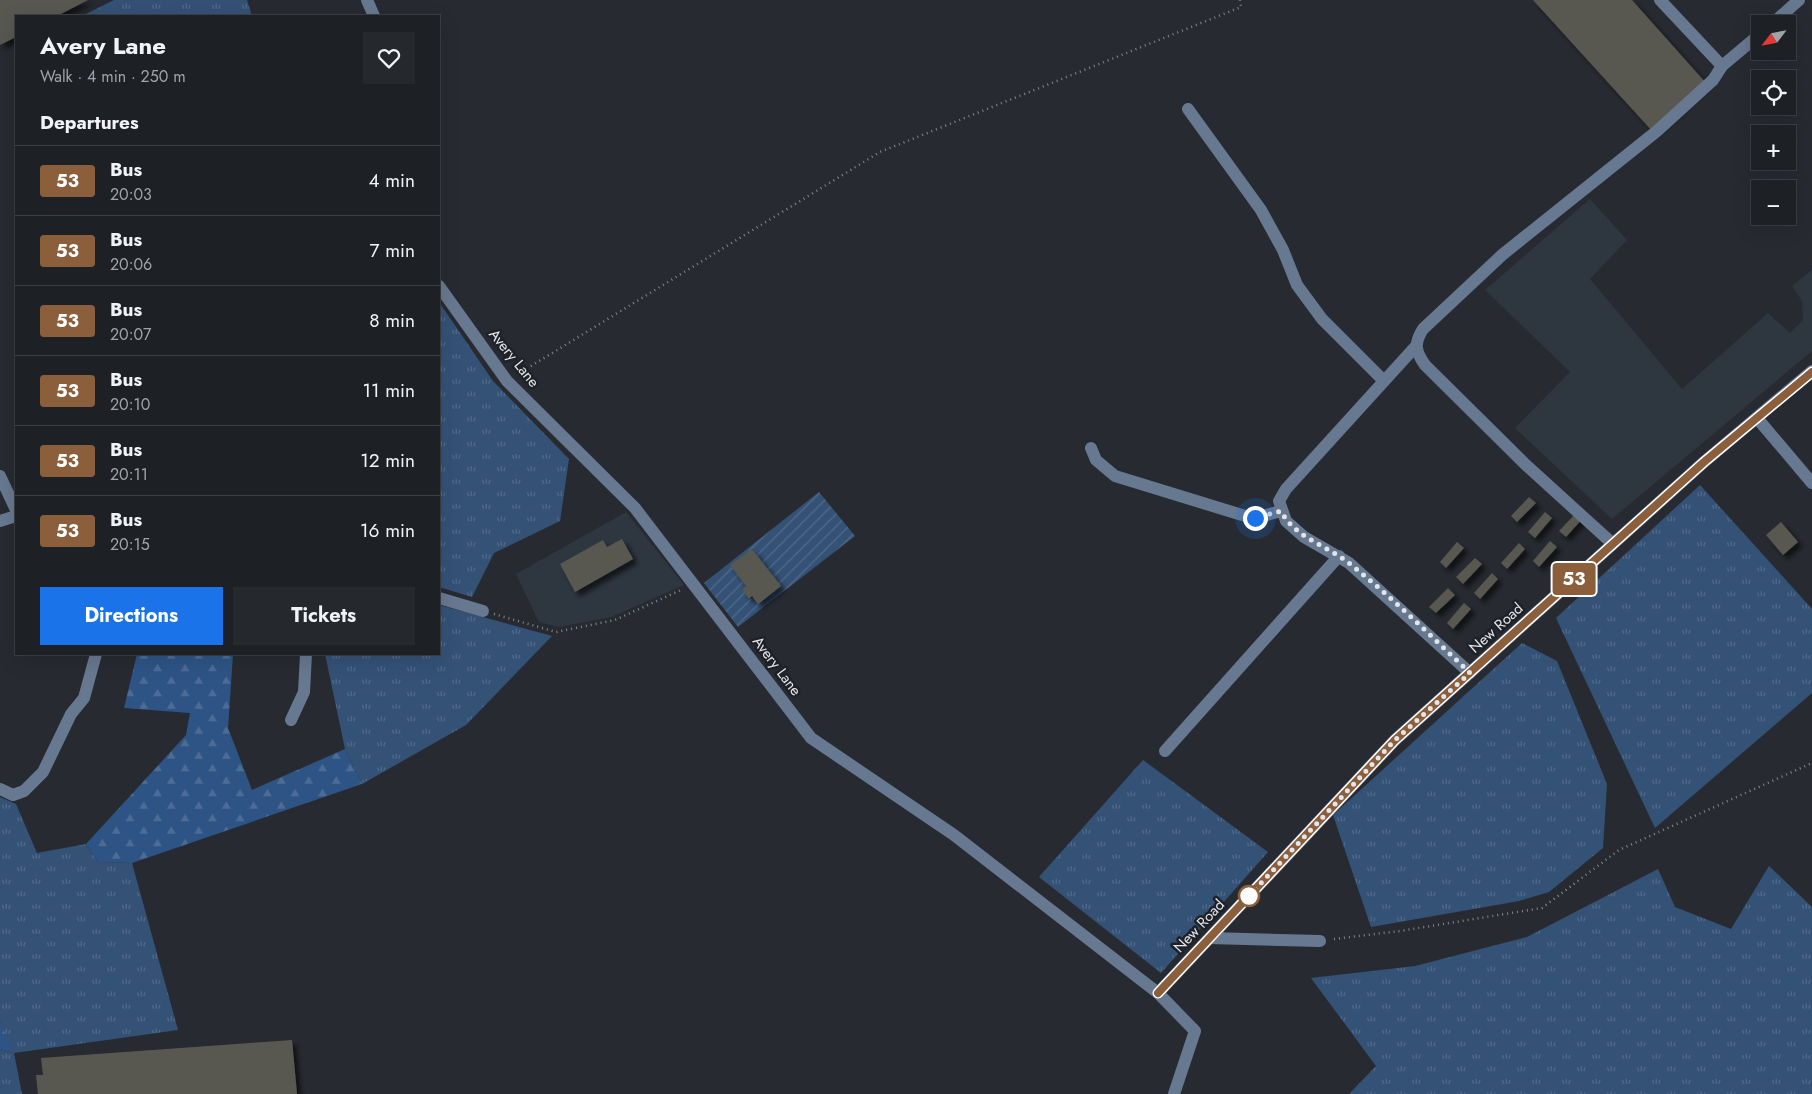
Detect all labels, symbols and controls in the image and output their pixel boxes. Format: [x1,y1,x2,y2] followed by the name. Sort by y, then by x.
[1751,15,1796,60] north arrow
[1751,15,1796,225] map controls
[40,28,166,63] text: Avery Lane
[363,32,415,84] button: heart
[40,65,186,88] text: Walk · 4 min · 250 m
[1751,70,1796,115] button: locate
[40,109,139,136] text: Departures
[1751,125,1796,170] button: +
[110,156,142,183] text: Bus
[368,167,415,194] text: 4 min
[56,168,79,194] text: 53
[1751,180,1796,225] button: −
[110,183,152,206] text: 20:03
[110,226,142,253] text: Bus
[370,237,415,264] text: 7 min
[56,238,79,264] text: 53
[110,253,152,276] text: 20:06
[110,296,142,323] text: Bus
[369,307,415,334] text: 8 min
[56,308,79,334] text: 53
[110,323,152,346] text: 20:07
[484,324,545,392] street label: Avery Lane
[110,366,142,393] text: Bus
[362,377,415,404] text: 11 min
[56,378,79,404] text: 53
[110,393,150,416] text: 20:10
[110,436,142,463] text: Bus
[360,447,415,474] text: 12 min
[56,448,79,474] text: 53
[110,463,148,486] text: 20:11
[110,506,142,533] text: Bus
[1243,506,1268,531] your location
[360,517,415,544] text: 16 min
[56,518,79,544] text: 53
[110,533,150,556] text: 20:15
[1552,563,1596,595] line badge: 53
[1563,566,1585,592] text: 53
[40,587,223,645] button: Directions
[233,587,415,645] button: Tickets
[1464,598,1528,658] street label: New Road
[747,632,807,701] street label: Avery Lane
[1238,885,1260,907] unlabelled marker
[1168,894,1230,958] street label: New Road

